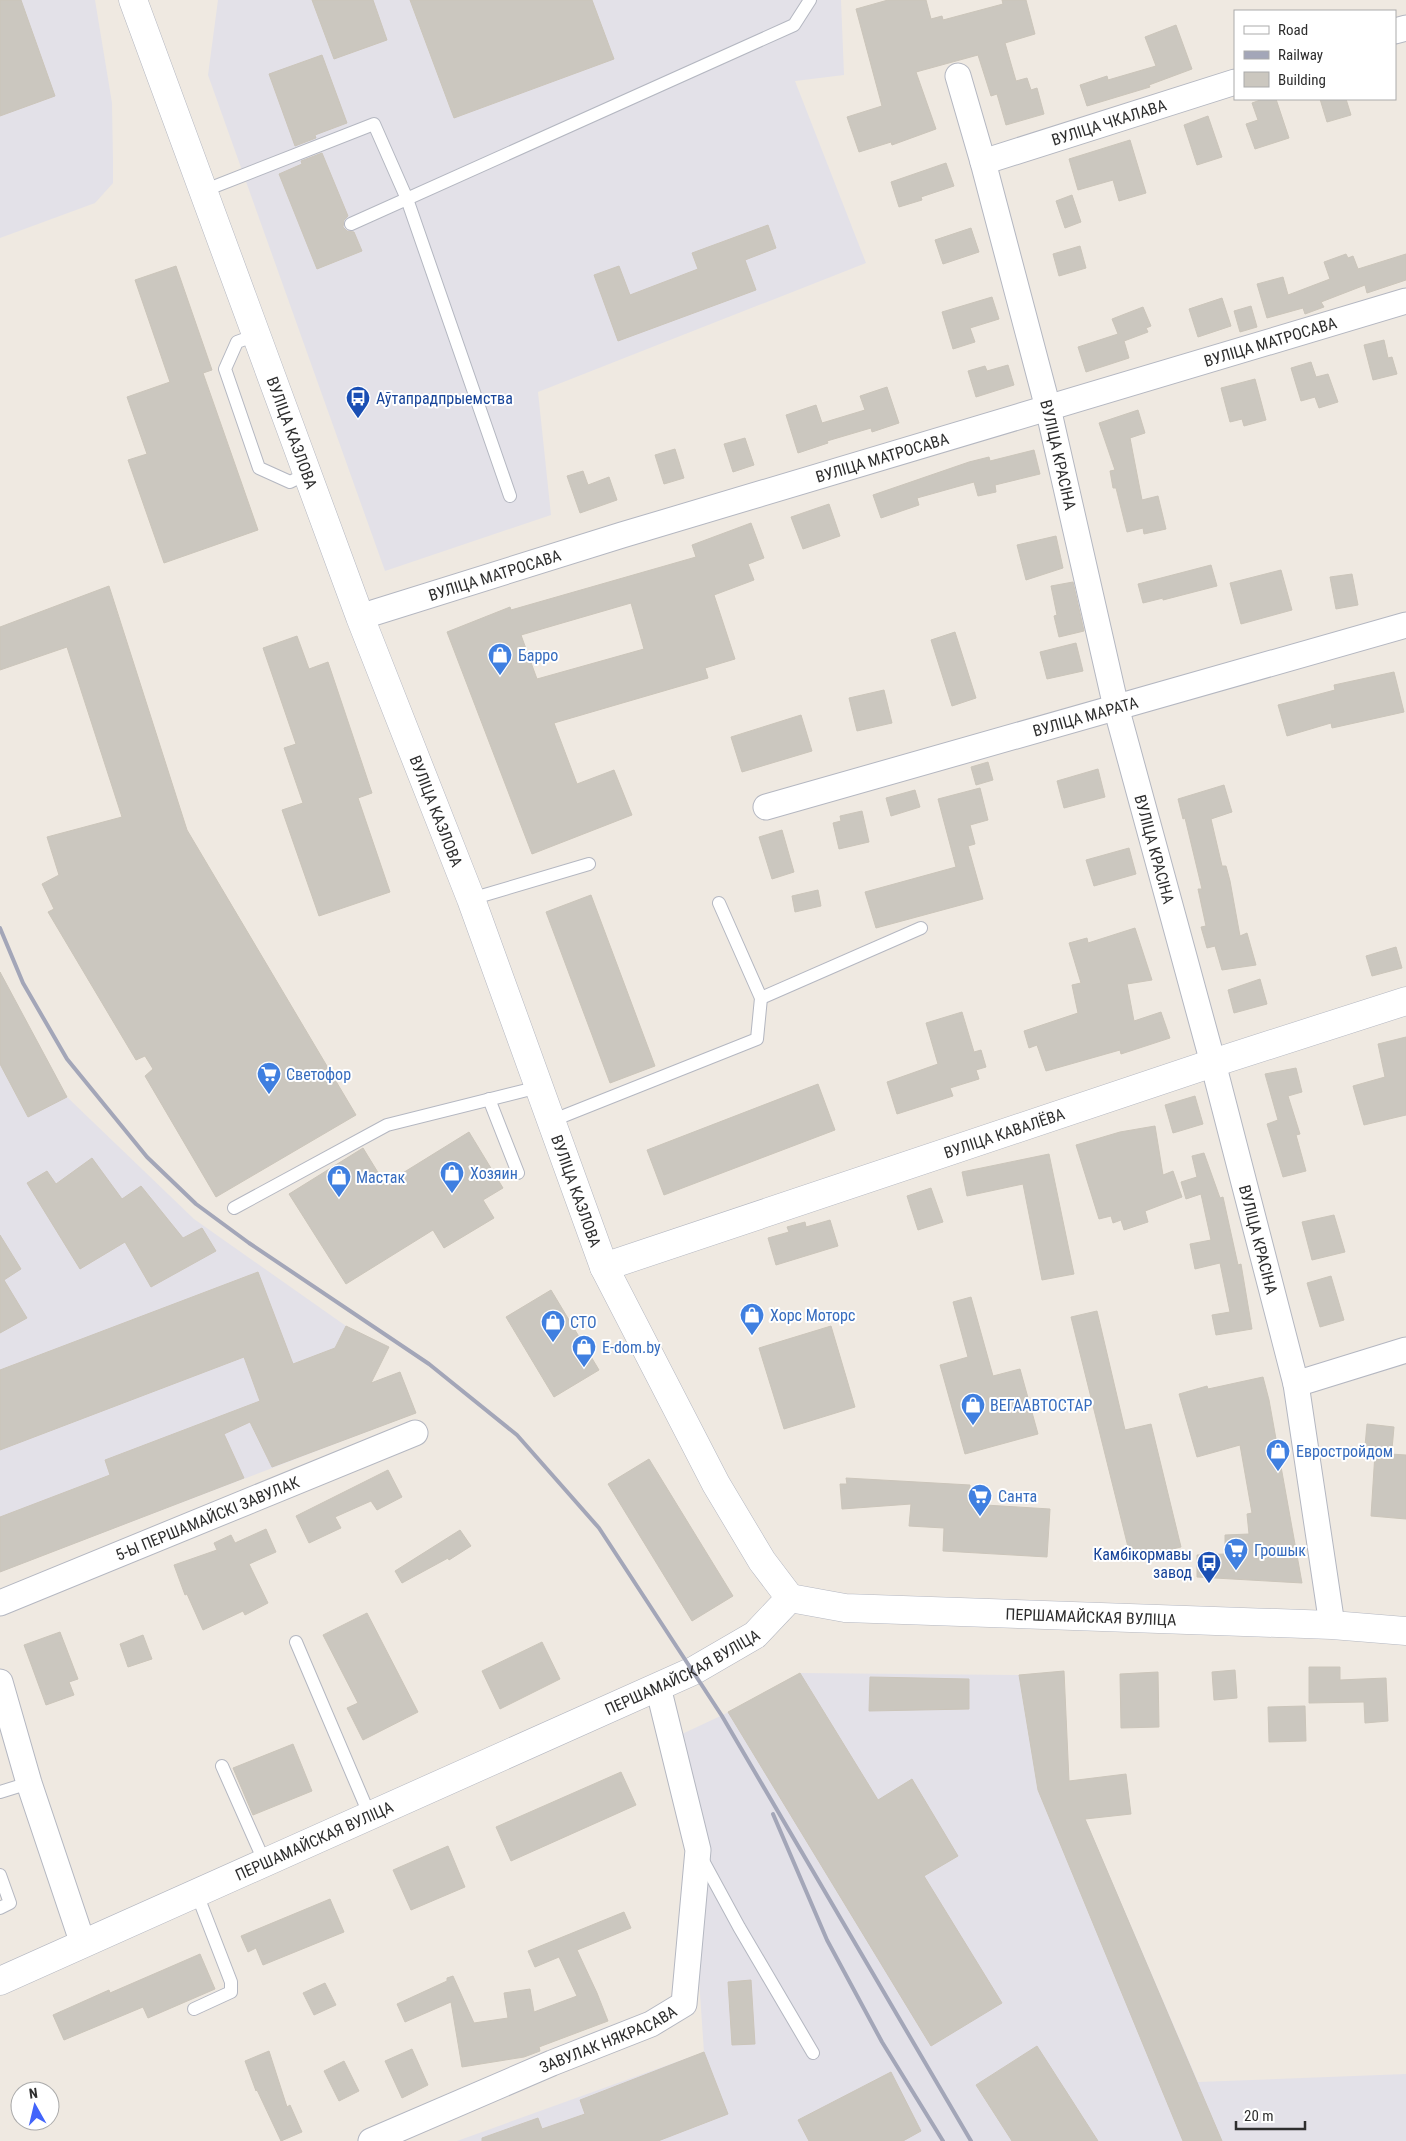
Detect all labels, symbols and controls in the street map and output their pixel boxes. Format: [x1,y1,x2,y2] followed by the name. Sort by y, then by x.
[1234,10,1396,100] legend
[1278,21,1308,39] text: Road
[1278,46,1323,64] text: Railway
[1278,71,1326,89] text: Building
[1049,95,1169,149] street label: ВУЛІЦА ЧКАЛАВА
[1202,313,1339,370] street label: ВУЛІЦА МАТРОСАВА
[263,374,321,491] street label: ВУЛІЦА КАЗЛОВА
[345,385,371,419] bus stop icon: Аўтапрадпрыемства
[376,389,513,408] place label: Аўтапрадпрыемства
[1037,398,1080,512] street label: ВУЛІЦА КРАСІНА
[813,429,951,486] street label: ВУЛІЦА МАТРОСАВА
[426,545,563,605] street label: ВУЛІЦА МАТРОСАВА
[487,642,513,676] shop icon: Барро
[518,646,558,665] place label: Барро
[1031,692,1140,740] street label: ВУЛІЦА МАРАТА
[406,753,467,869] street label: ВУЛІЦА КАЗЛОВА
[1131,792,1179,906] street label: ВУЛІЦА КРАСІНА
[256,1061,282,1095] supermarket icon: Светофор
[286,1065,351,1084] place label: Светофор
[941,1104,1067,1162] street label: ВУЛІЦА КАВАЛЁВА
[548,1132,606,1250] street label: ВУЛІЦА КАЗЛОВА
[439,1160,465,1194] shop icon: Хозяин
[326,1164,352,1198] shop icon: Мастак
[470,1164,518,1183] place label: Хозяин
[356,1168,405,1187] place label: Мастак
[1235,1183,1282,1296] street label: ВУЛІЦА КРАСІНА
[739,1302,765,1336] shop icon: Хорс Моторс
[770,1306,855,1325] place label: Хорс Моторс
[540,1309,566,1343] shop icon: СТО
[570,1313,597,1332] place label: СТО
[571,1334,597,1368] shop icon: E-dom.by
[602,1338,661,1357] place label: E-dom.by
[960,1392,986,1426] shop icon: ВЕГААВТОСТАР
[990,1396,1092,1415] place label: ВЕГААВТОСТАР
[1265,1438,1291,1472] shop icon: Евростройдом
[1296,1442,1393,1461] place label: Евростройдом
[113,1472,302,1564] street label: 5-Ы ПЕРШАМАЙСКІ ЗАВУЛАК
[967,1483,993,1517] supermarket icon: Санта
[998,1487,1037,1506] place label: Санта
[1223,1537,1249,1571] supermarket icon: Грошык
[1254,1541,1306,1560] place label: Грошык
[1093,1545,1192,1582] place label: Камбікормавы завод
[1196,1550,1222,1584] bus stop icon: Камбікормавы завод
[1005,1604,1177,1629] street label: ПЕРШАМАЙСКАЯ ВУЛІЦА
[602,1625,763,1719] street label: ПЕРШАМАЙСКАЯ ВУЛІЦА
[232,1797,396,1884] street label: ПЕРШАМАЙСКАЯ ВУЛІЦА
[536,2001,680,2077] street label: ЗАВУЛАК НЯКРАСАВА
[10,2081,60,2131] north arrow
[28,2085,39,2102] text: N
[1236,2098,1305,2130] scale bar
[1244,2107,1274,2125] text: 20 m

